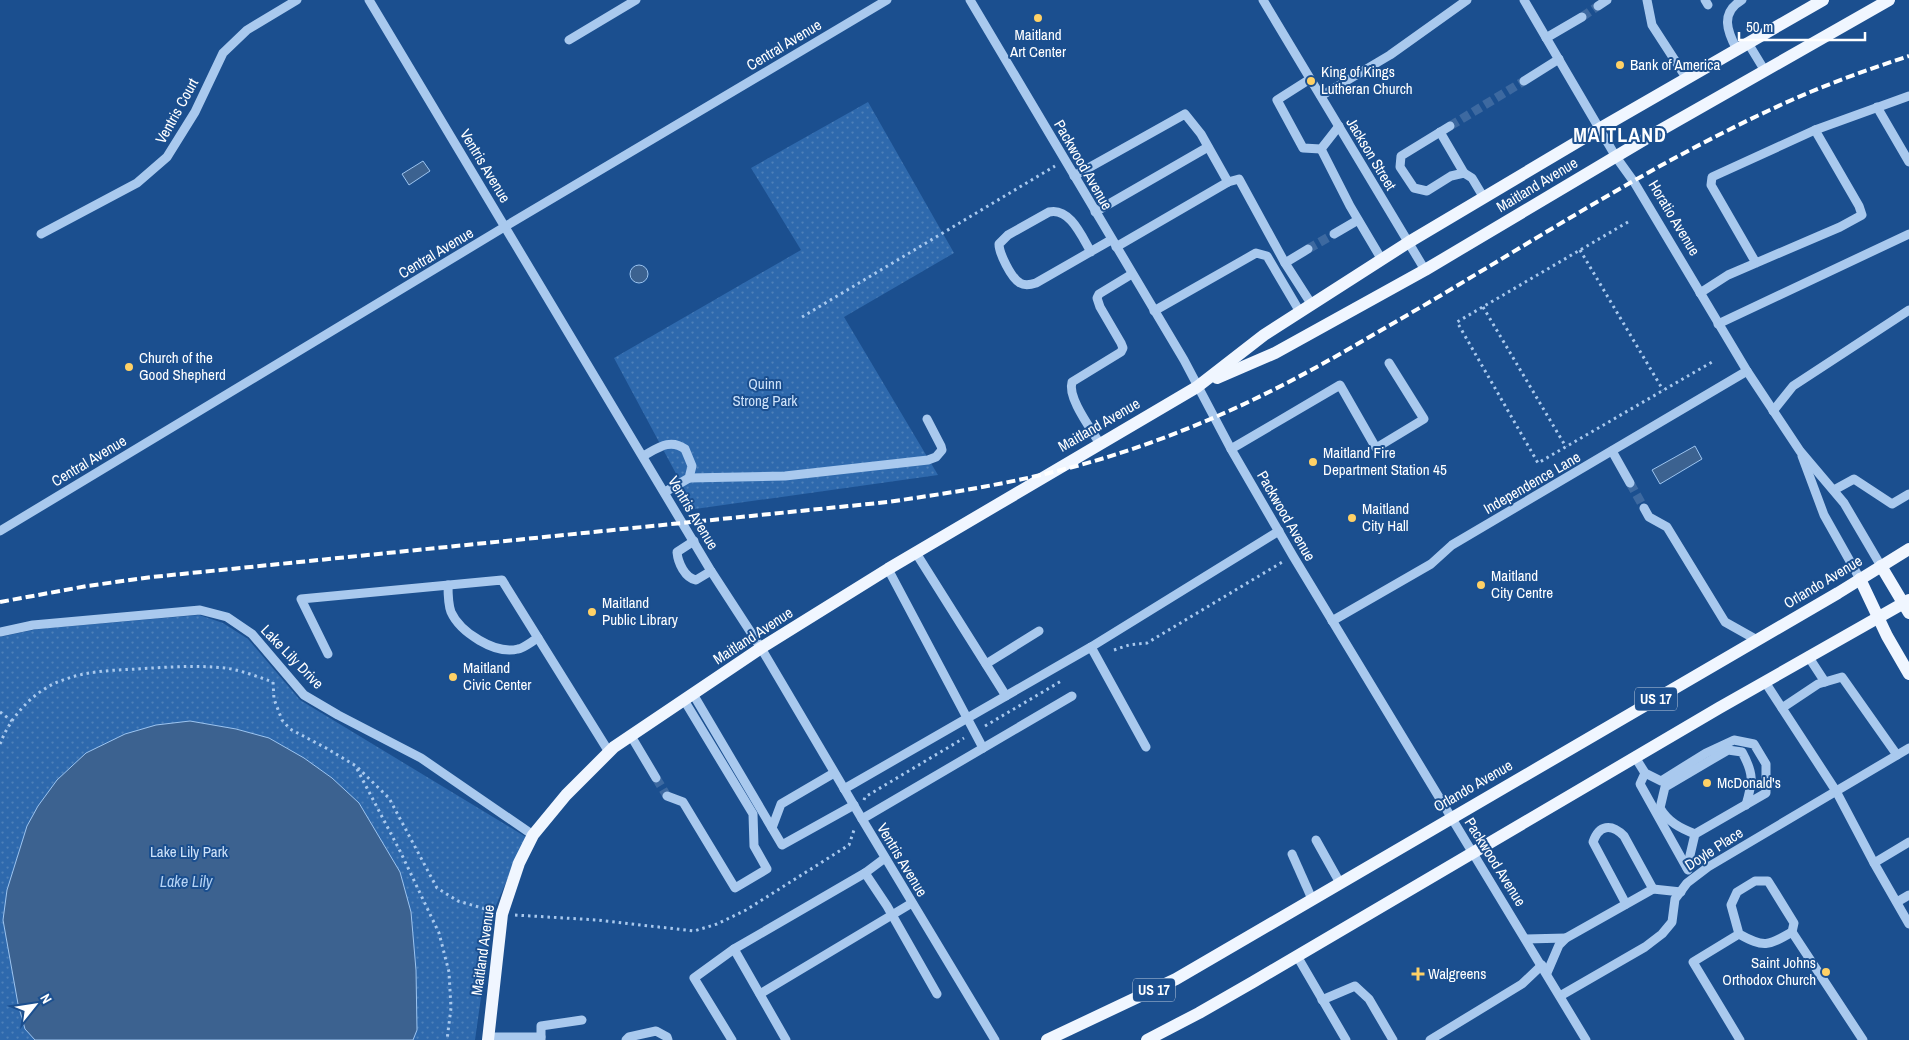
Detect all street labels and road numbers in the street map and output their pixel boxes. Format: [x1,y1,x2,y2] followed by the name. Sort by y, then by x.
[742,14,825,75] street label: Central Avenue
[150,74,203,147] street label: Ventris Court
[1341,113,1402,195] street label: Jackson Street
[1049,116,1118,214] street label: Packwood Avenue
[455,125,516,207] street label: Ventris Avenue
[1492,152,1581,217] street label: Maitland Avenue
[1644,176,1705,260] street label: Horatio Avenue
[394,222,477,283] street label: Central Avenue
[1054,393,1144,457] street label: Maitland Avenue
[47,430,130,491] street label: Central Avenue
[1479,446,1584,519] street label: Independence Lane
[1252,467,1321,565] street label: Packwood Avenue
[663,472,724,554] street label: Ventris Avenue
[1780,550,1866,613] street label: Orlando Avenue
[709,602,797,669] street label: Maitland Avenue
[256,620,329,694] street label: Lake Lily Drive
[1635,688,1677,711] road number: US 17
[1429,754,1516,817] street label: Orlando Avenue
[1460,813,1531,910] street label: Packwood Avenue
[872,819,933,901] street label: Ventris Avenue
[1680,822,1747,875] street label: Doyle Place
[466,903,499,997] street label: Maitland Avenue
[1133,978,1175,1002] road number: US 17

